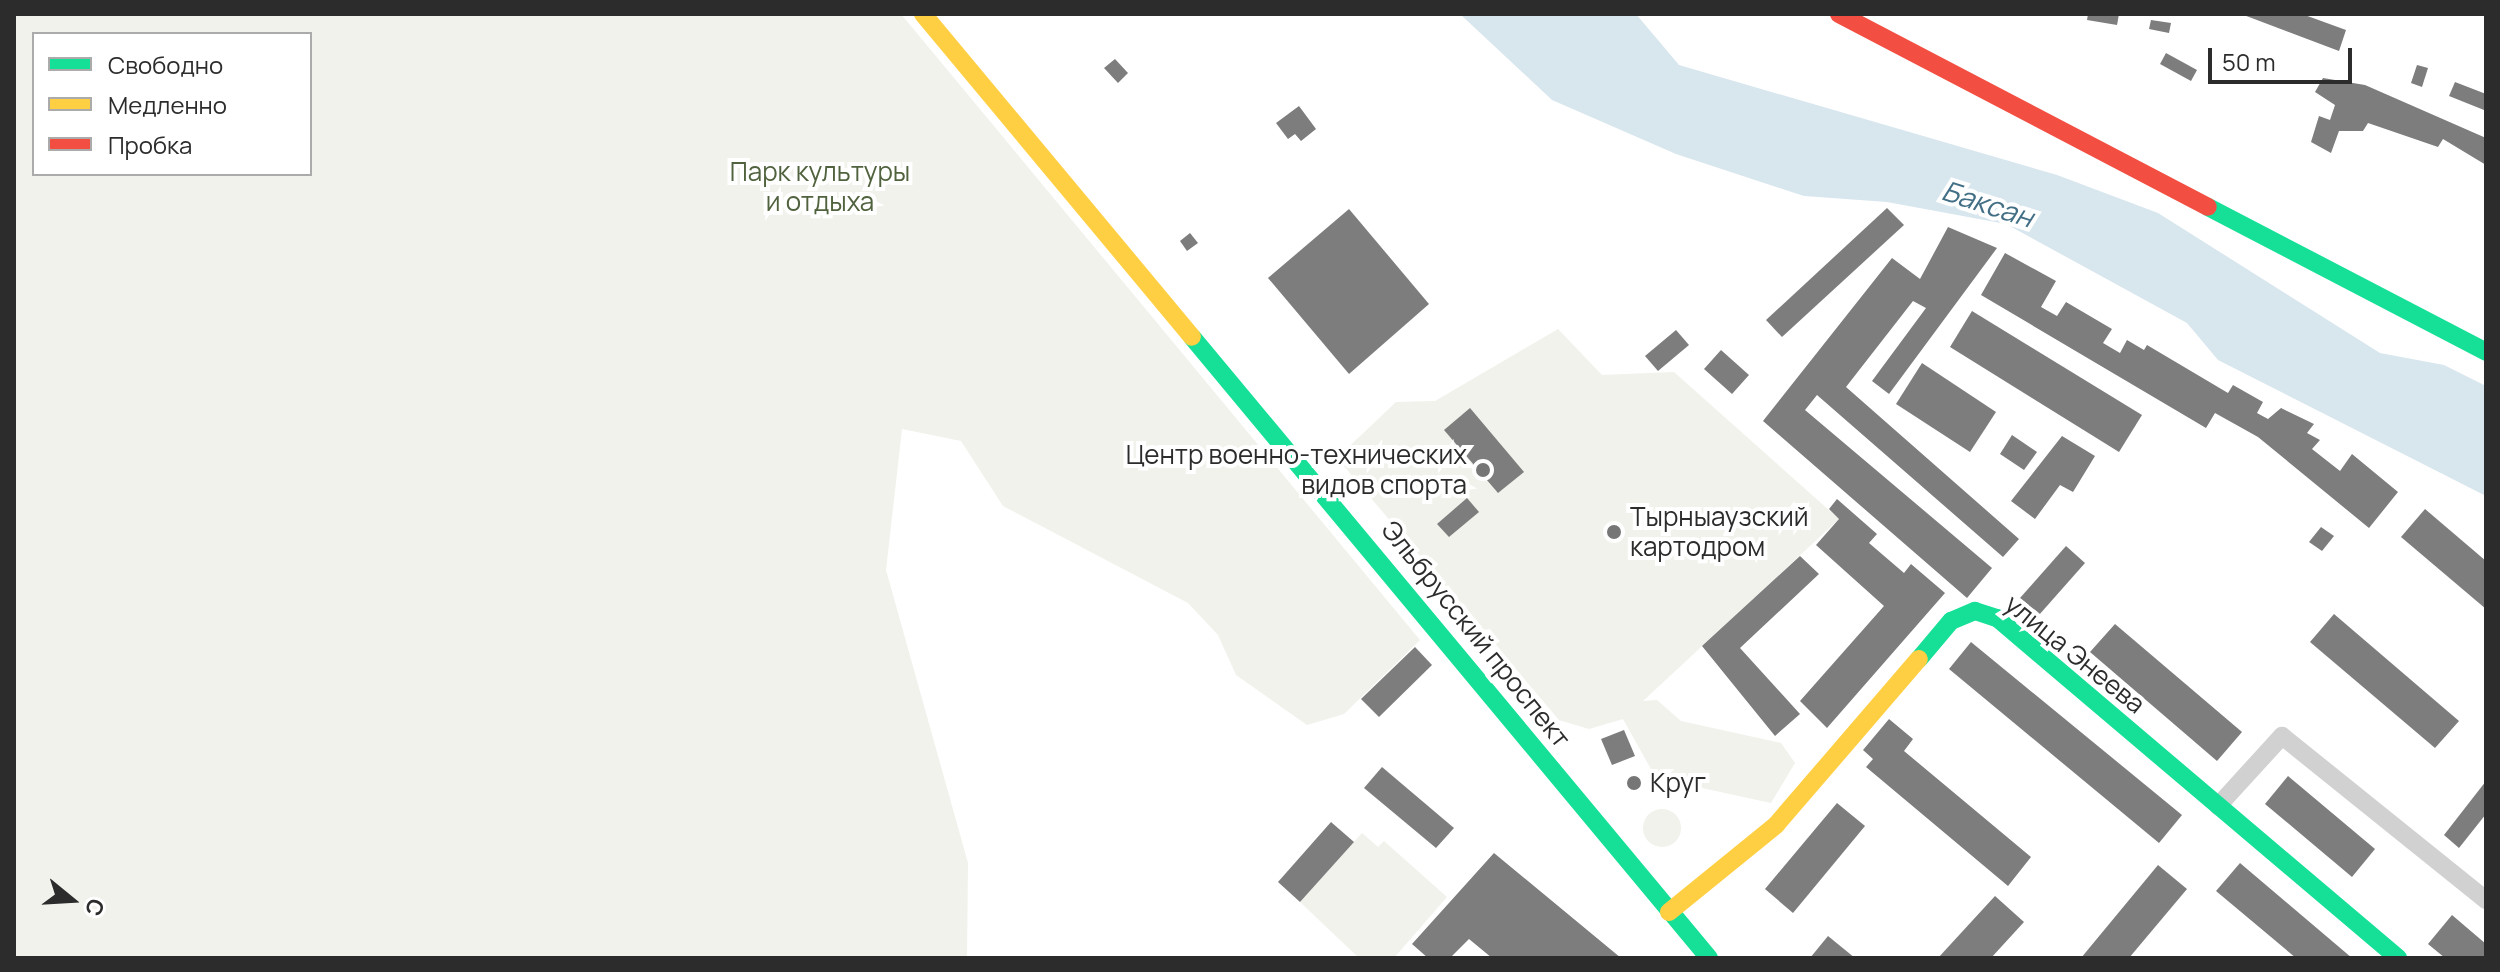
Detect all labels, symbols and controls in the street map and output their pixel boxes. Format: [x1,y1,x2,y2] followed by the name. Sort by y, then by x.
[32,32,312,176] legend
[2212,32,2356,82] scale bar
[2222,45,2276,78] text: 50 m
[108,48,223,81] text: Свободно
[108,88,227,121] text: Медленно
[108,128,192,161] text: Пробка
[730,156,910,218] park label: Парк культуры и отдыха
[1938,173,2038,233] water label: Баксан
[1126,439,1467,500] place label: Центр военно-технических видов спорта
[1474,461,1492,479] marker: Центр военно-технических видов спорта
[1630,501,1809,562] place label: Тырныаузский картодром
[1375,514,1577,754] street label: Эльбрусский проспект
[1605,523,1623,541] marker: Тырныаузский картодром
[1999,588,2151,720] street label: улица Энеева
[1650,767,1706,799] place label: Круг
[1625,774,1643,792] marker: Круг
[32,860,112,940] north arrow
[78,895,112,920] text: С

